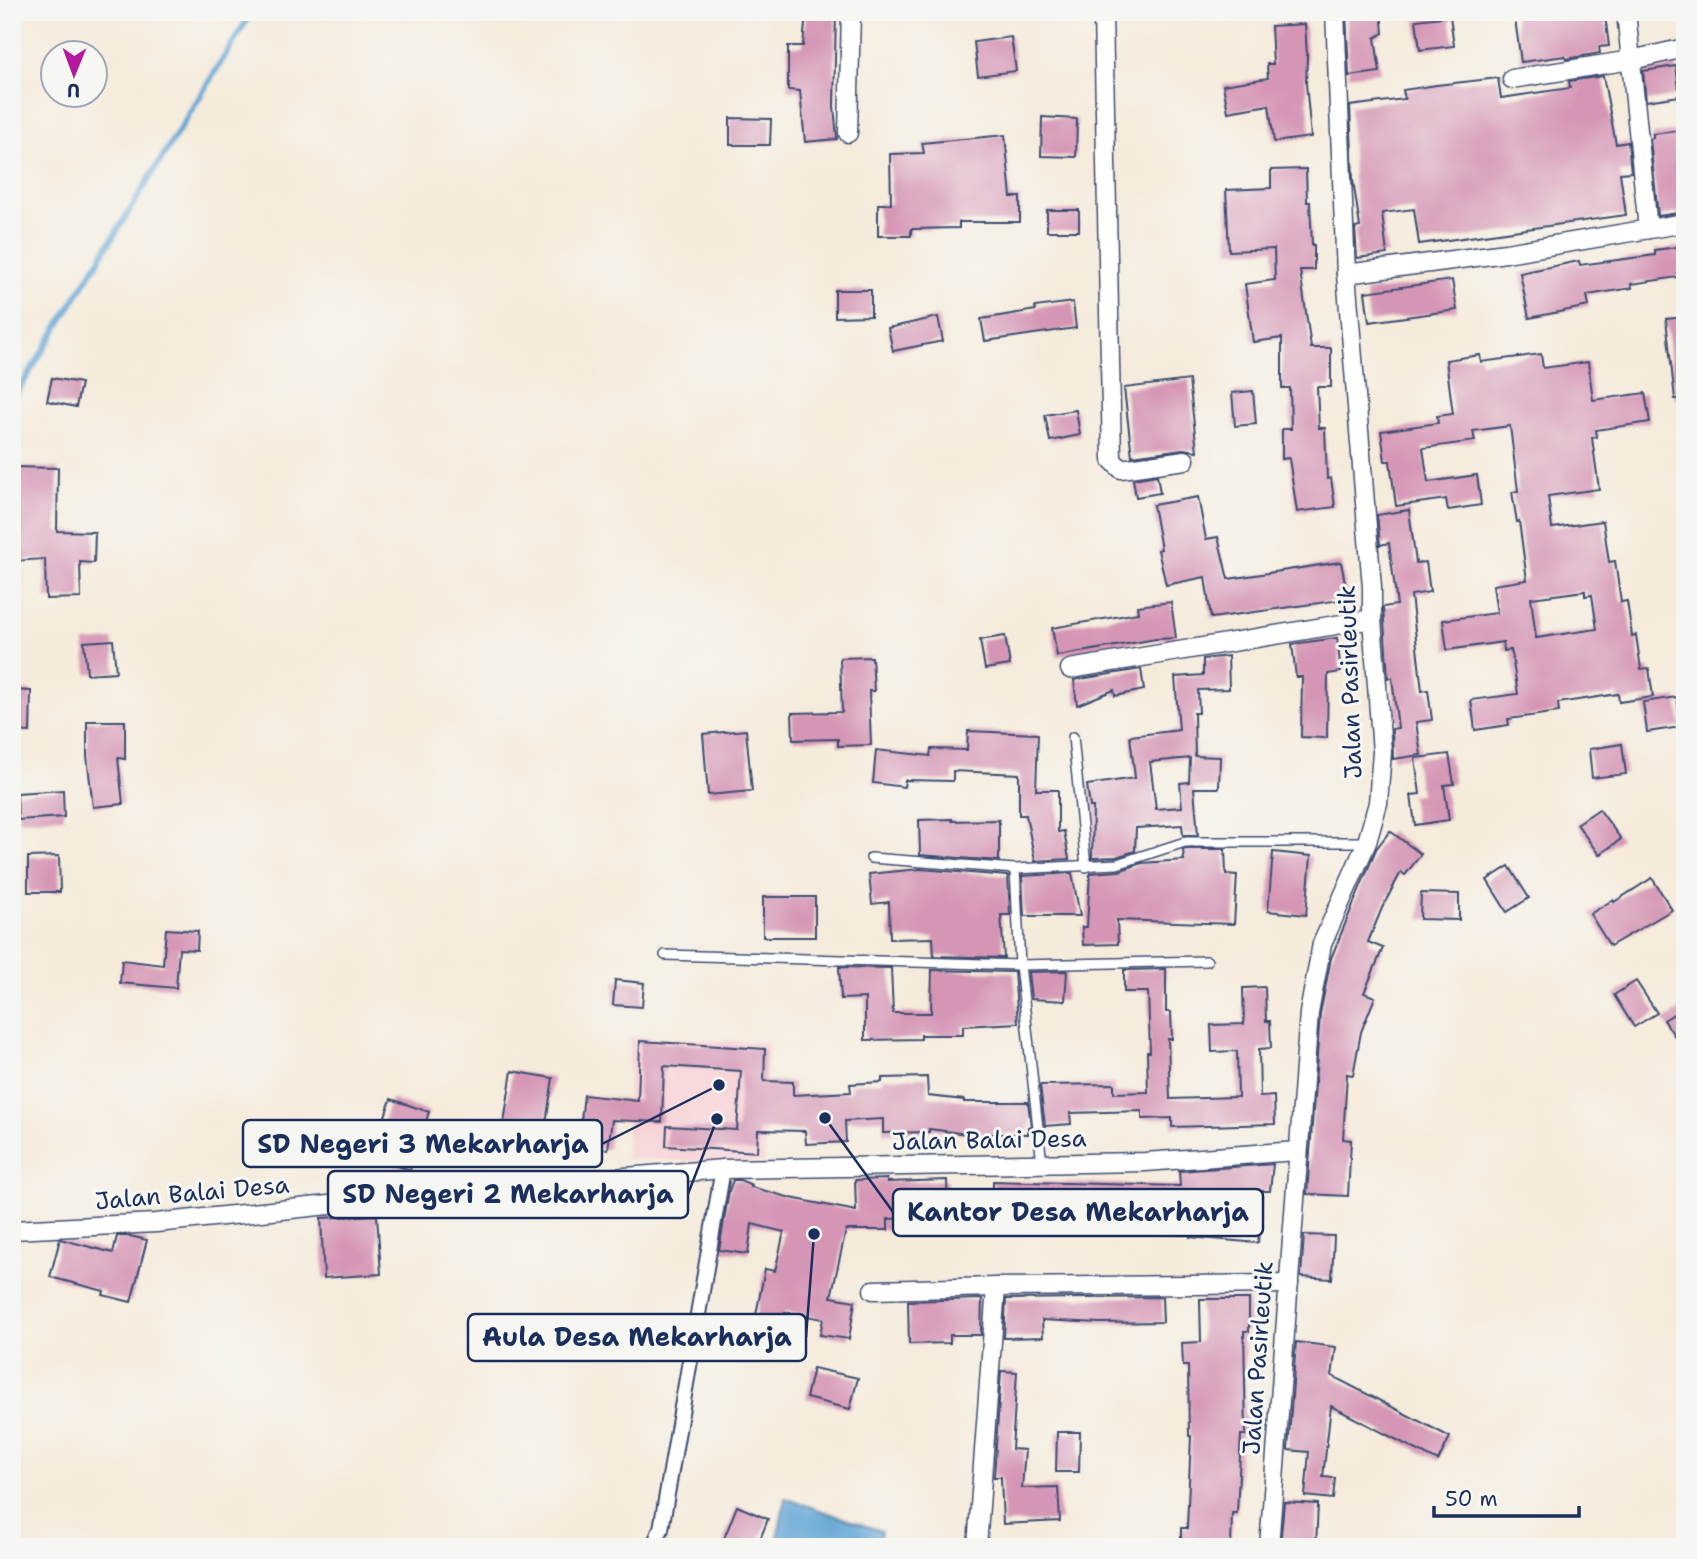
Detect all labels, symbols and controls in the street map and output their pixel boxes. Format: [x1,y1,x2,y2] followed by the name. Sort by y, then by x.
[38,38,108,108] north arrow
[67,78,80,103] text: U
[1331,584,1369,780] street label: Jalan Pasirleutik
[243,1120,602,1167] callout: SD Negeri 3 Mekarharja
[891,1122,1087,1158] street label: Jalan Balai Desa
[257,1126,589,1161] text: SD Negeri 3 Mekarharja
[94,1169,291,1217] street label: Jalan Balai Desa
[328,1171,688,1218] callout: SD Negeri 2 Mekarharja
[342,1176,674,1211] text: SD Negeri 2 Mekarharja
[893,1189,1263,1236] callout: Kantor Desa Mekarharja
[907,1194,1249,1229] text: Kantor Desa Mekarharja
[1235,1260,1281,1456] street label: Jalan Pasirleutik
[468,1314,806,1361] callout: Aula Desa Mekarharja
[482,1319,792,1354] text: Aula Desa Mekarharja
[1434,1475,1580,1519] scale bar
[1445,1485,1498,1513] text: 50 m

